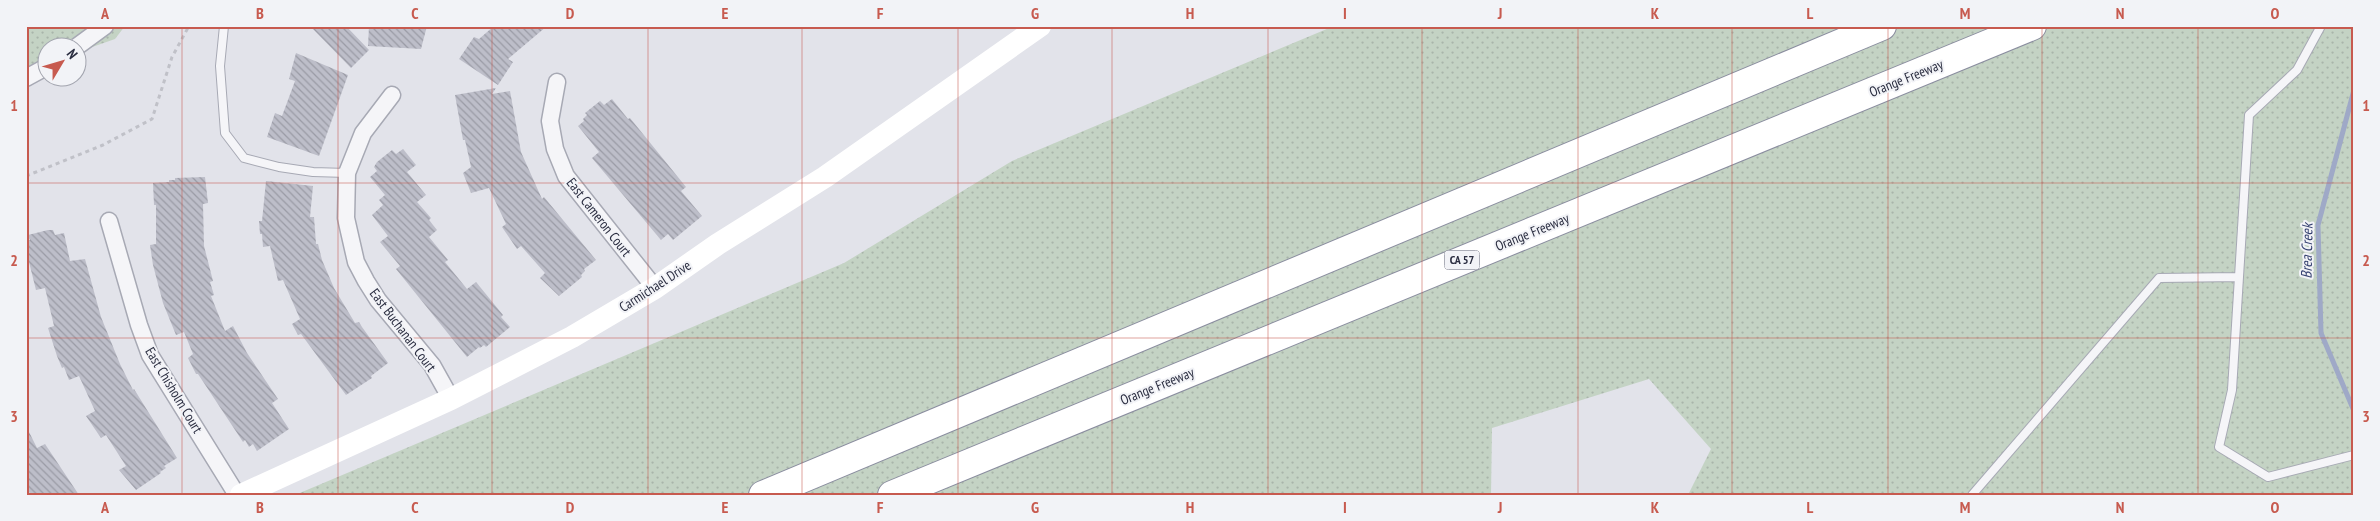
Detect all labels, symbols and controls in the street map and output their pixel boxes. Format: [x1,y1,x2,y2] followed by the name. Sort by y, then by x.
[100,3,110,23] text: A
[256,3,264,23] text: B
[411,3,419,23] text: C
[566,3,575,23] text: D
[722,3,729,23] text: E
[877,3,884,23] text: F
[1031,3,1039,23] text: G
[1186,3,1194,23] text: H
[1343,3,1347,23] text: I
[1497,3,1502,23] text: J
[1651,3,1660,23] text: K
[1807,3,1814,23] text: L
[1960,3,1970,23] text: M
[2116,3,2124,23] text: N
[2271,3,2280,23] text: O
[38,38,88,88] north arrow
[63,45,82,63] text: N
[1866,55,1946,101] street label: Orange Freeway
[10,95,18,115] text: 1
[2362,95,2370,115] text: 1
[563,174,635,260] street label: East Cameron Court
[1492,209,1572,255] street label: Orange Freeway
[2297,221,2317,279] water label: Brea Creek
[10,250,18,270] text: 2
[1444,250,1480,270] road number: CA 57
[2362,250,2370,270] text: 2
[616,256,694,316] street label: Carmichael Drive
[366,285,440,375] street label: East Buchanan Court
[141,344,207,436] street label: East Chisholm Court
[1117,363,1197,409] street label: Orange Freeway
[10,406,18,426] text: 3
[2362,406,2370,426] text: 3
[100,497,110,517] text: A
[256,497,264,517] text: B
[411,497,419,517] text: C
[566,497,575,517] text: D
[722,497,729,517] text: E
[877,497,884,517] text: F
[1031,497,1039,517] text: G
[1186,497,1194,517] text: H
[1343,497,1347,517] text: I
[1497,497,1502,517] text: J
[1651,497,1660,517] text: K
[1807,497,1814,517] text: L
[1960,497,1970,517] text: M
[2116,497,2124,517] text: N
[2271,497,2280,517] text: O

